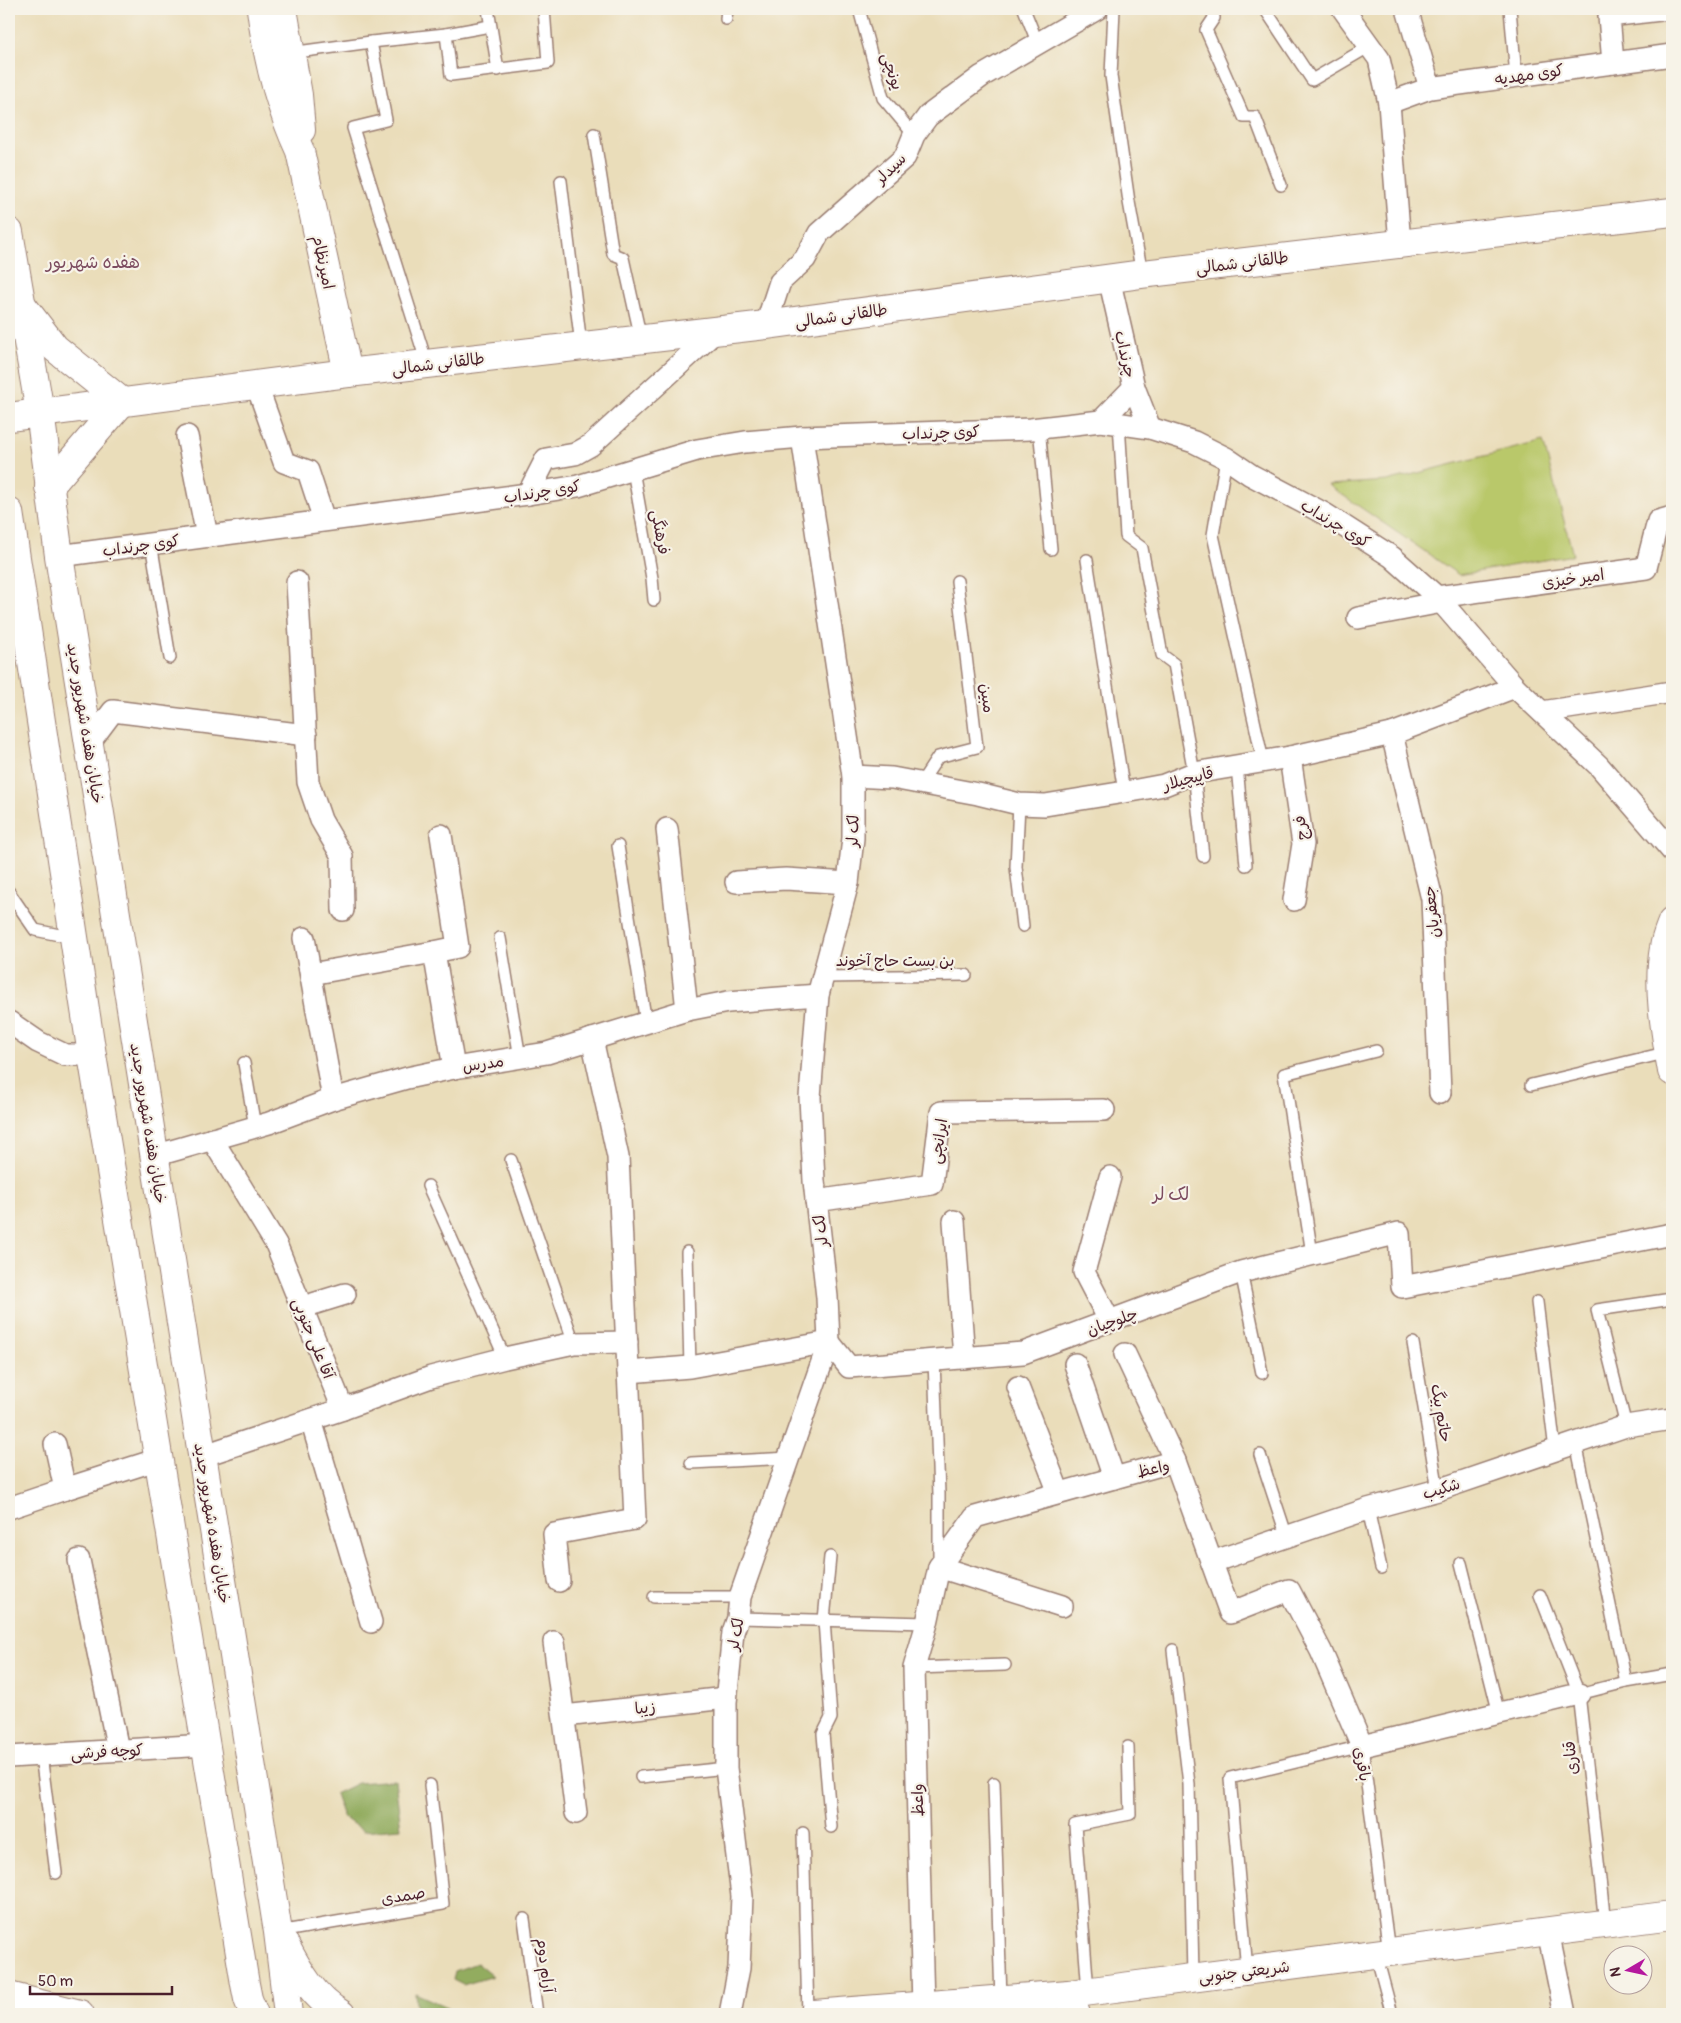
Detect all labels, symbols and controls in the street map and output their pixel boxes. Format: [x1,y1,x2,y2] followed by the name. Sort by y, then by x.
[877,50,907,93] street label: یونچی
[1493,60,1565,90] street label: کوی ‌‌‌مهدیه
[869,149,911,190] street label: سیدلر
[306,233,339,292] street label: امیرنظام
[1195,247,1290,279] street label: طالقانی شمالی
[44,251,140,274] district label: هفده شهریور
[794,300,889,332] street label: طالقانی شمالی
[1110,329,1140,380] street label: چرنداب
[391,348,486,380] street label: طالقانی شمالی
[902,422,980,444] street label: کوی چرنداب
[502,476,582,508] street label: کوی چرنداب
[1297,495,1374,553] street label: کوی چرنداب
[646,508,674,556] street label: فرهنگی
[101,531,181,561] street label: کوی چرنداب
[1541,565,1606,593] street label: امیر خیزی
[62,641,108,805] street label: خیابان هفده شهریور جدید
[975,682,999,714] street label: مبین
[1159,763,1216,796] street label: قاپیچیلار
[1290,814,1312,841] street label: فرج
[842,815,864,850] street label: لک لر
[1419,885,1445,939] street label: جعفریان
[836,951,954,971] street label: بن بست حاج آخوند
[125,1041,171,1205] street label: خیابان هفده شهریور جدید
[461,1051,505,1077] street label: مدرس
[926,1117,952,1165] street label: ایرانچی
[1151,1183,1189,1206] district label: لک لر
[809,1214,833,1250] street label: لک لر
[288,1295,339,1383] street label: آقا علی جنوبی
[1084,1304,1140,1340] street label: چلوچیان
[1424,1382,1456,1444] street label: حاتم بیگ
[189,1441,235,1605] street label: خیابان هفده شهریور جدید
[1135,1456,1172,1482] street label: واعظ
[1420,1474,1462,1504] street label: شکیب
[723,1617,749,1654] street label: لک لر
[634,1697,657,1719] street label: زیبا
[70,1740,144,1764] street label: کوچه فرشی
[1559,1740,1583,1776] street label: قناری
[1349,1745,1375,1783] street label: باقری
[908,1783,928,1817] street label: واعظ
[380,1883,427,1909] street label: صمدی
[530,1937,558,1995] street label: آرام دوم
[1604,1946,1654,1996] north arrow
[1197,1956,1291,1988] street label: شریعتی جنوبی
[30,1963,172,1995] scale bar
[1607,1966,1625,1978] text: N
[38,1972,73,1991] text: 50 m

